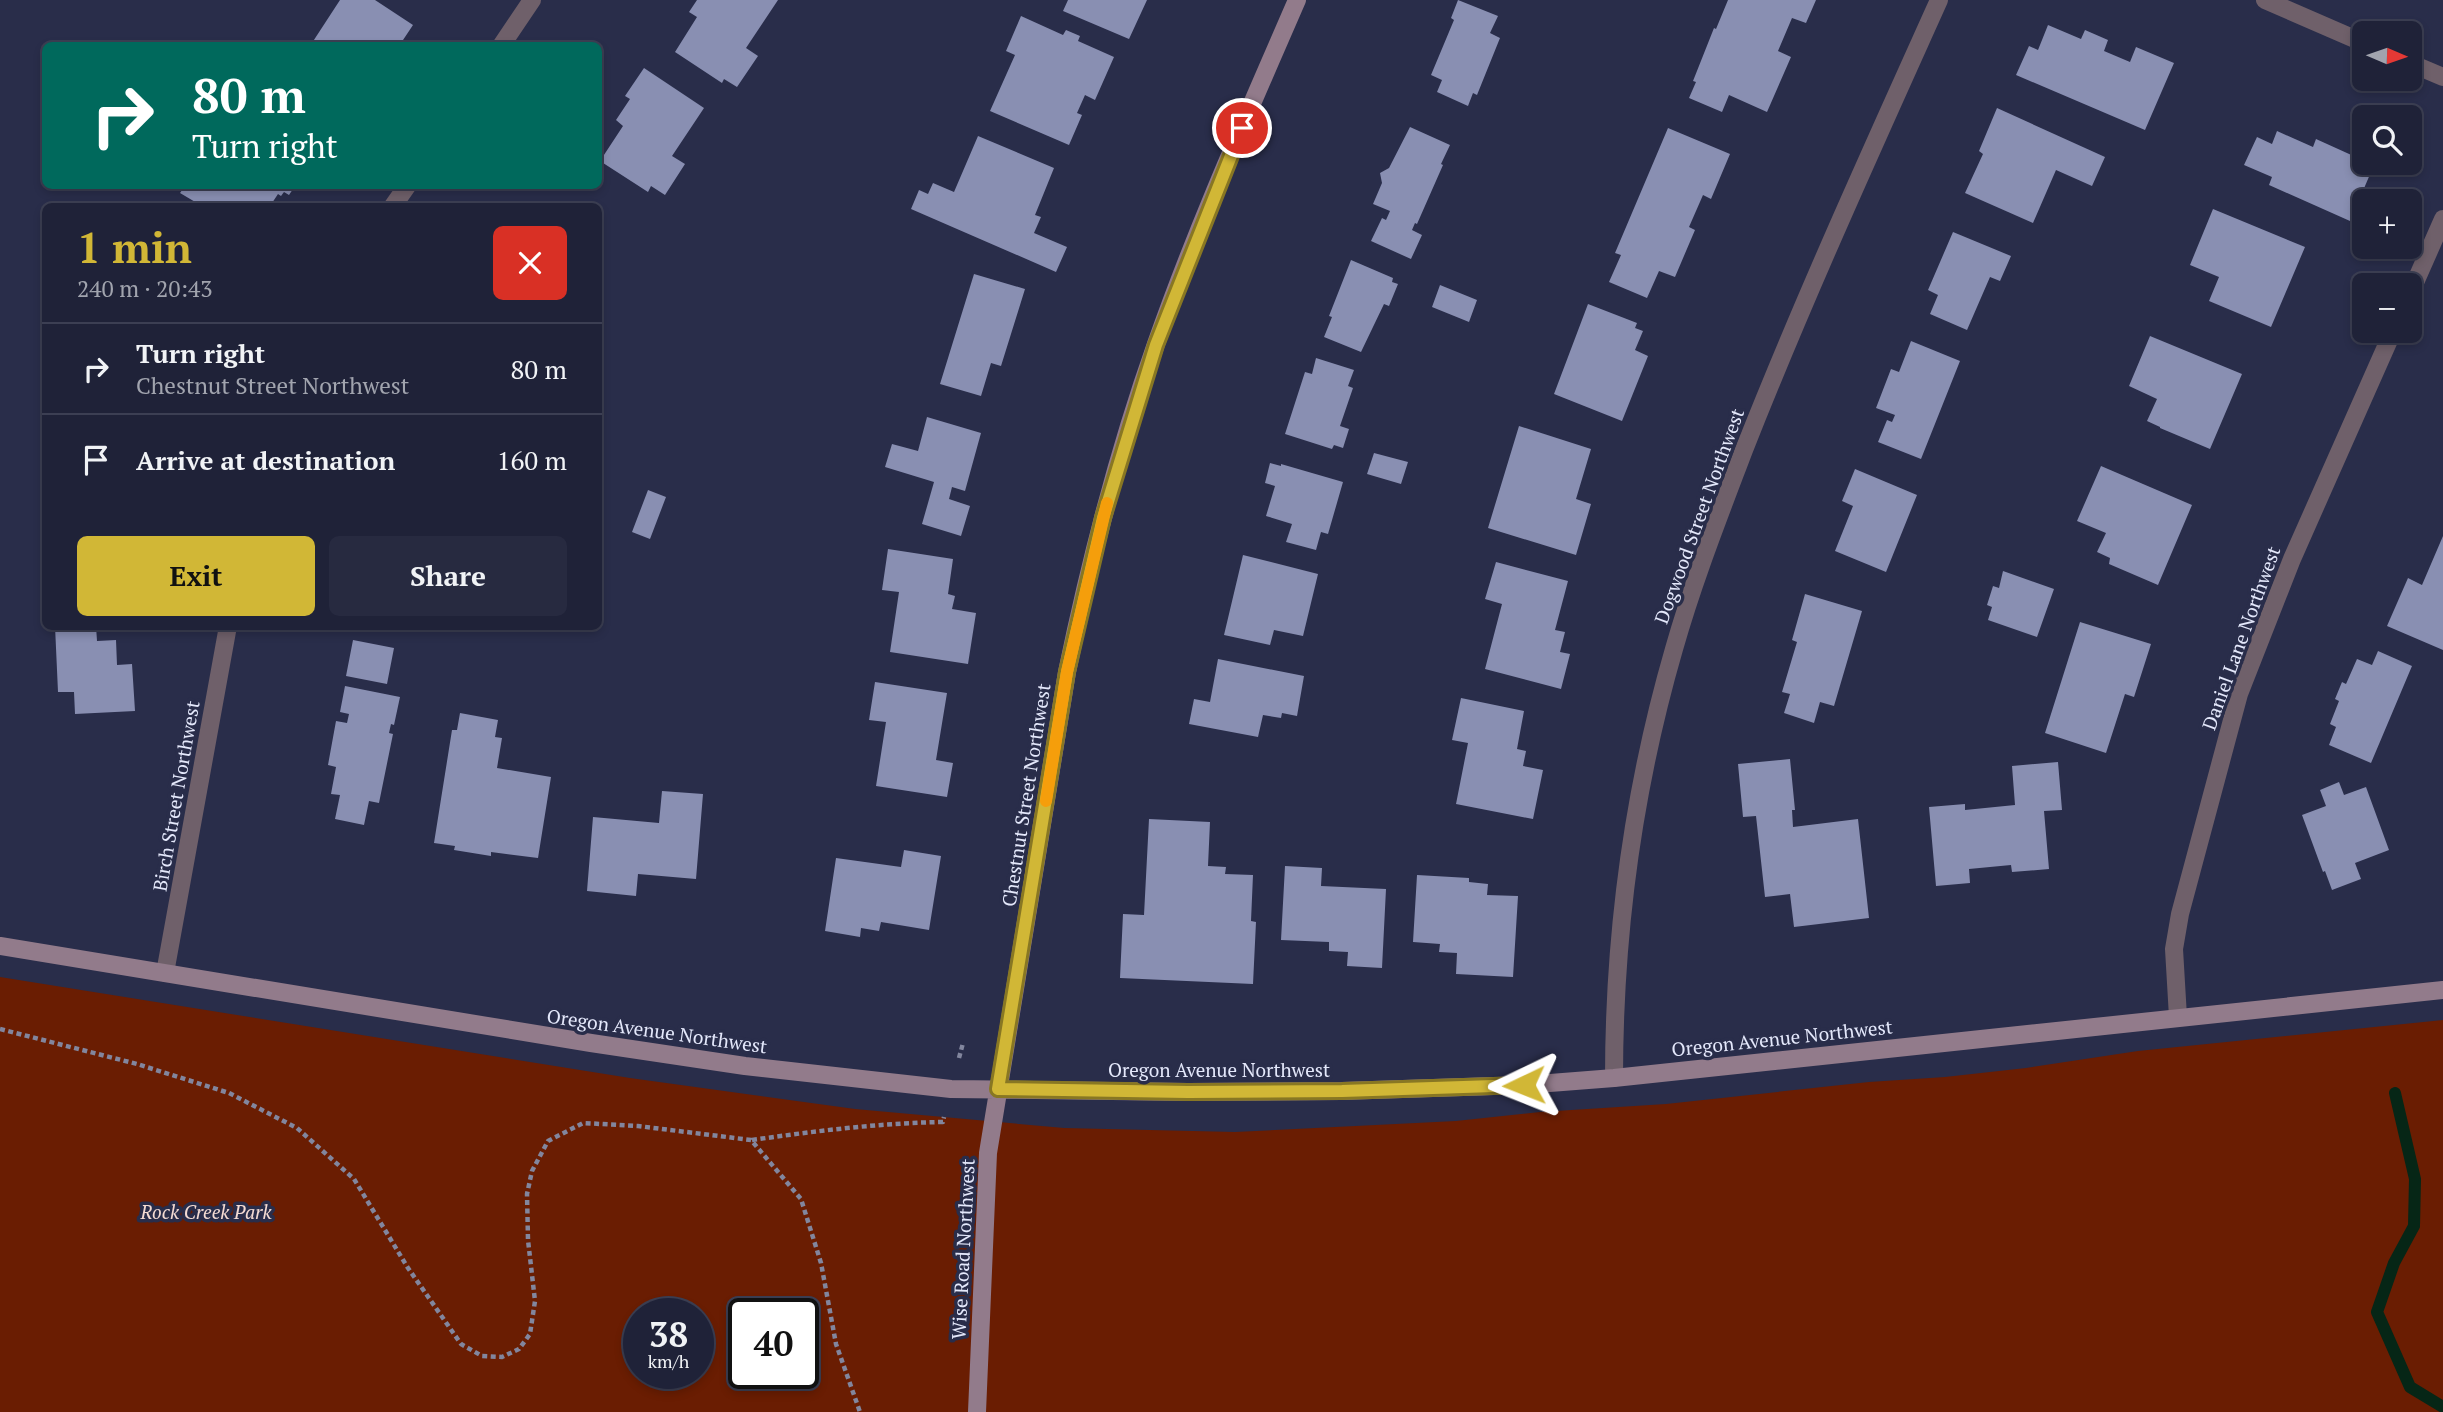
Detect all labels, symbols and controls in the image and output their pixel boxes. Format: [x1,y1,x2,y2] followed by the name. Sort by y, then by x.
[2352,21,2422,91] north arrow
[2352,21,2422,343] map controls
[192,62,306,127] text: 80 m
[77,70,168,161] icon: right
[1212,98,1272,158] pin
[2352,105,2422,175] button: search
[1223,109,1261,147] icon: arrive
[192,125,338,167] text: Turn right
[2352,189,2422,259] button: +
[77,219,192,275] text: 1 min
[493,226,567,300] button: close
[77,273,212,304] text: 240 m · 20:43
[2352,273,2422,343] button: −
[136,336,265,370] text: Turn right
[77,350,115,388] icon: right
[511,352,567,386] text: 80 m
[136,370,409,401] text: Chestnut Street Northwest
[1648,405,1749,627] street label: Dogwood Street Northwest
[77,441,115,479] icon: arrive
[136,443,395,477] text: Arrive at destination
[497,443,567,477] text: 160 m
[77,536,315,616] button: Exit
[329,536,567,616] button: Share
[2196,542,2285,733] street label: Daniel Lane Northwest
[996,681,1056,908] street label: Chestnut Street Northwest
[146,699,205,893] street label: Birch Street Northwest
[545,1003,769,1058] street label: Oregon Avenue Northwest
[1670,1013,1894,1062] street label: Oregon Avenue Northwest
[1487,1048,1561,1122] position arrow
[1108,1057,1330,1082] street label: Oregon Avenue Northwest
[945,1158,980,1340] street label: Wise Road Northwest
[139,1199,272,1224] park label: Rock Creek Park
[728,1298,819,1389] speed limit sign: 40
[649,1311,688,1357] text: 38
[648,1349,689,1373] text: km/h

